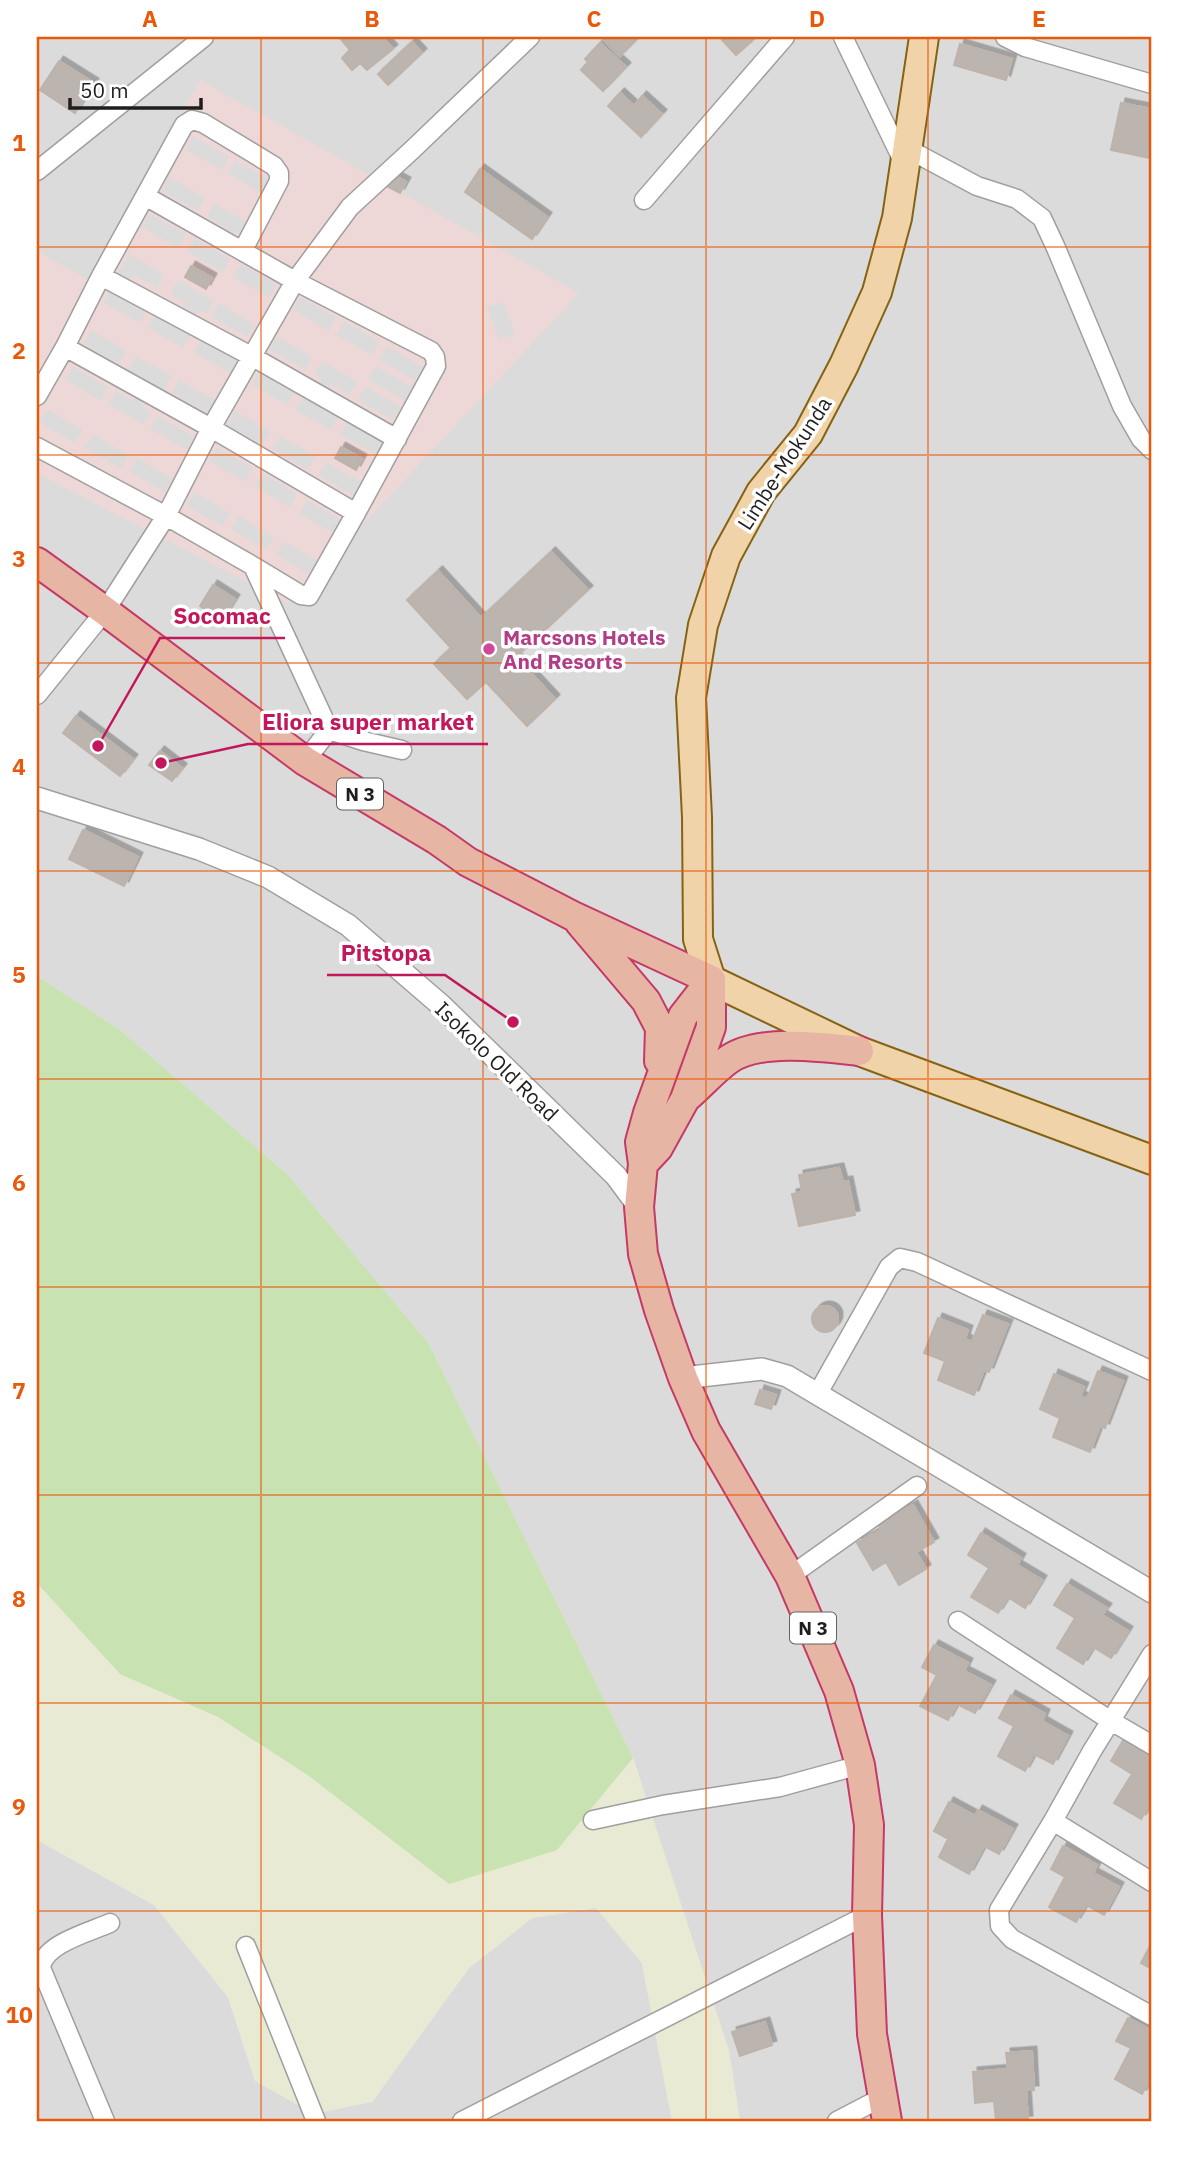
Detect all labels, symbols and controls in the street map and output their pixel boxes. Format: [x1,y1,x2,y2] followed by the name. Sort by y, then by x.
[142,3,158,33] text: A
[364,3,380,33] text: B
[587,3,602,33] text: C
[809,3,825,33] text: D
[1032,3,1046,33] text: E
[70,66,201,110] scale bar
[80,76,129,104] text: 50 m
[12,127,26,157] text: 1
[12,335,26,365] text: 2
[731,391,837,535] street label: Limbe-Mokunda
[12,543,26,573] text: 3
[160,594,285,638] callout: Socomac
[173,600,271,630] text: Socomac
[503,623,666,675] place label: Marcsons Hotels And Resorts
[481,641,497,657] marker: Marcsons Hotels And Resorts
[248,700,488,744] callout: Eliora super market
[262,706,474,736] text: Eliora super market
[12,751,26,781] text: 4
[337,778,383,810] road number: N 3
[327,931,445,975] callout: Pitstopa
[341,937,431,967] text: Pitstopa
[12,959,26,989] text: 5
[429,995,565,1127] street label: Isokolo Old Road
[12,1167,26,1197] text: 6
[12,1375,26,1405] text: 7
[12,1583,26,1613] text: 8
[790,1612,836,1644] road number: N 3
[12,1791,26,1821] text: 9
[5,1999,33,2029] text: 10

